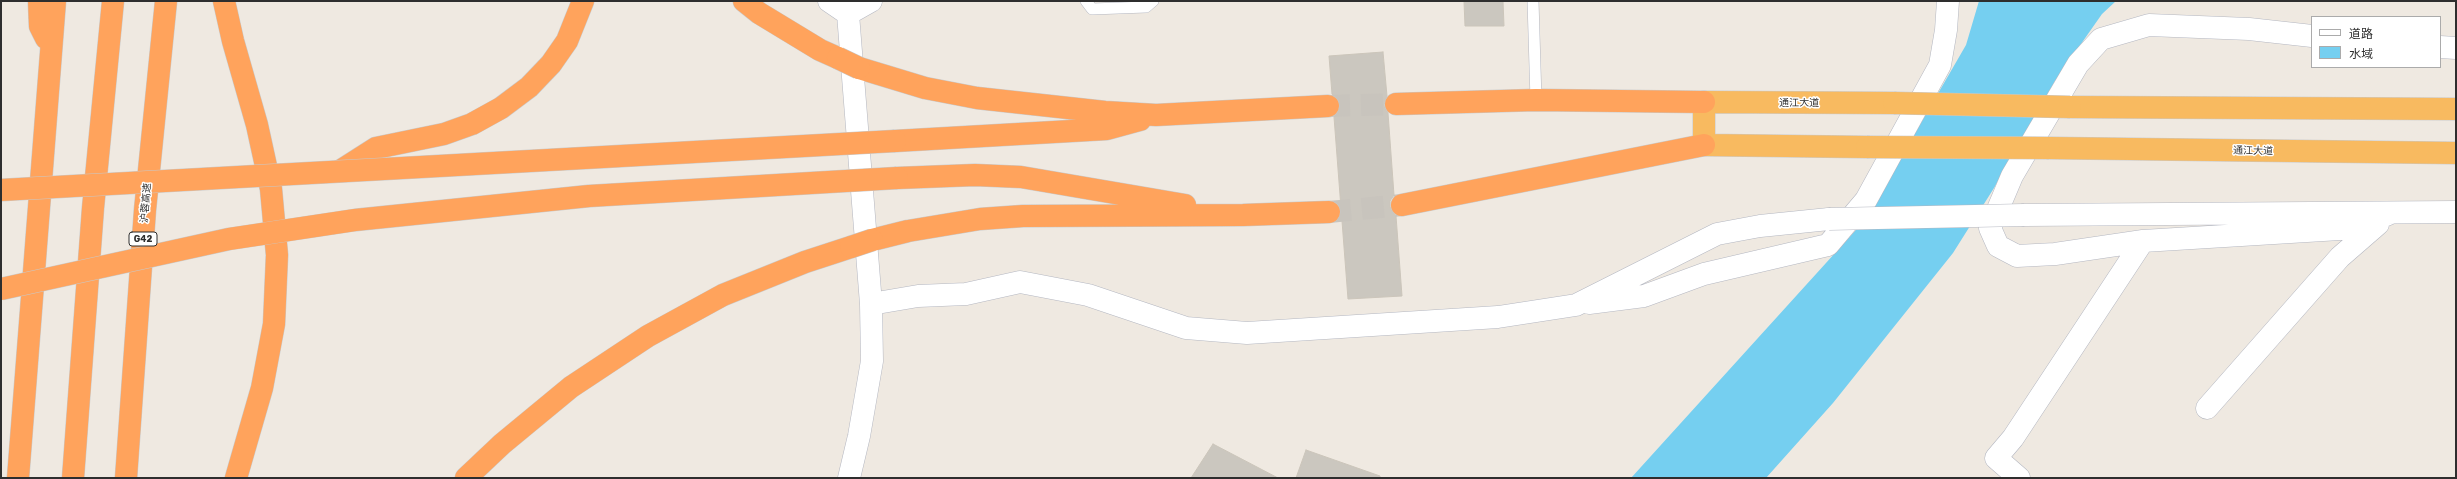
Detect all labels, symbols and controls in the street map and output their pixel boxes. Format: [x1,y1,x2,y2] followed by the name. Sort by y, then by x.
[2311,16,2441,68] legend
[2349,27,2373,41] text: 道路
[2349,47,2373,61] text: 水域
[1779,97,1819,109] street label: 通江大道
[2233,145,2273,157] street label: 通江大道
[138,183,154,223] street label: 沪蓉高速
[129,232,157,246] road number: G42

